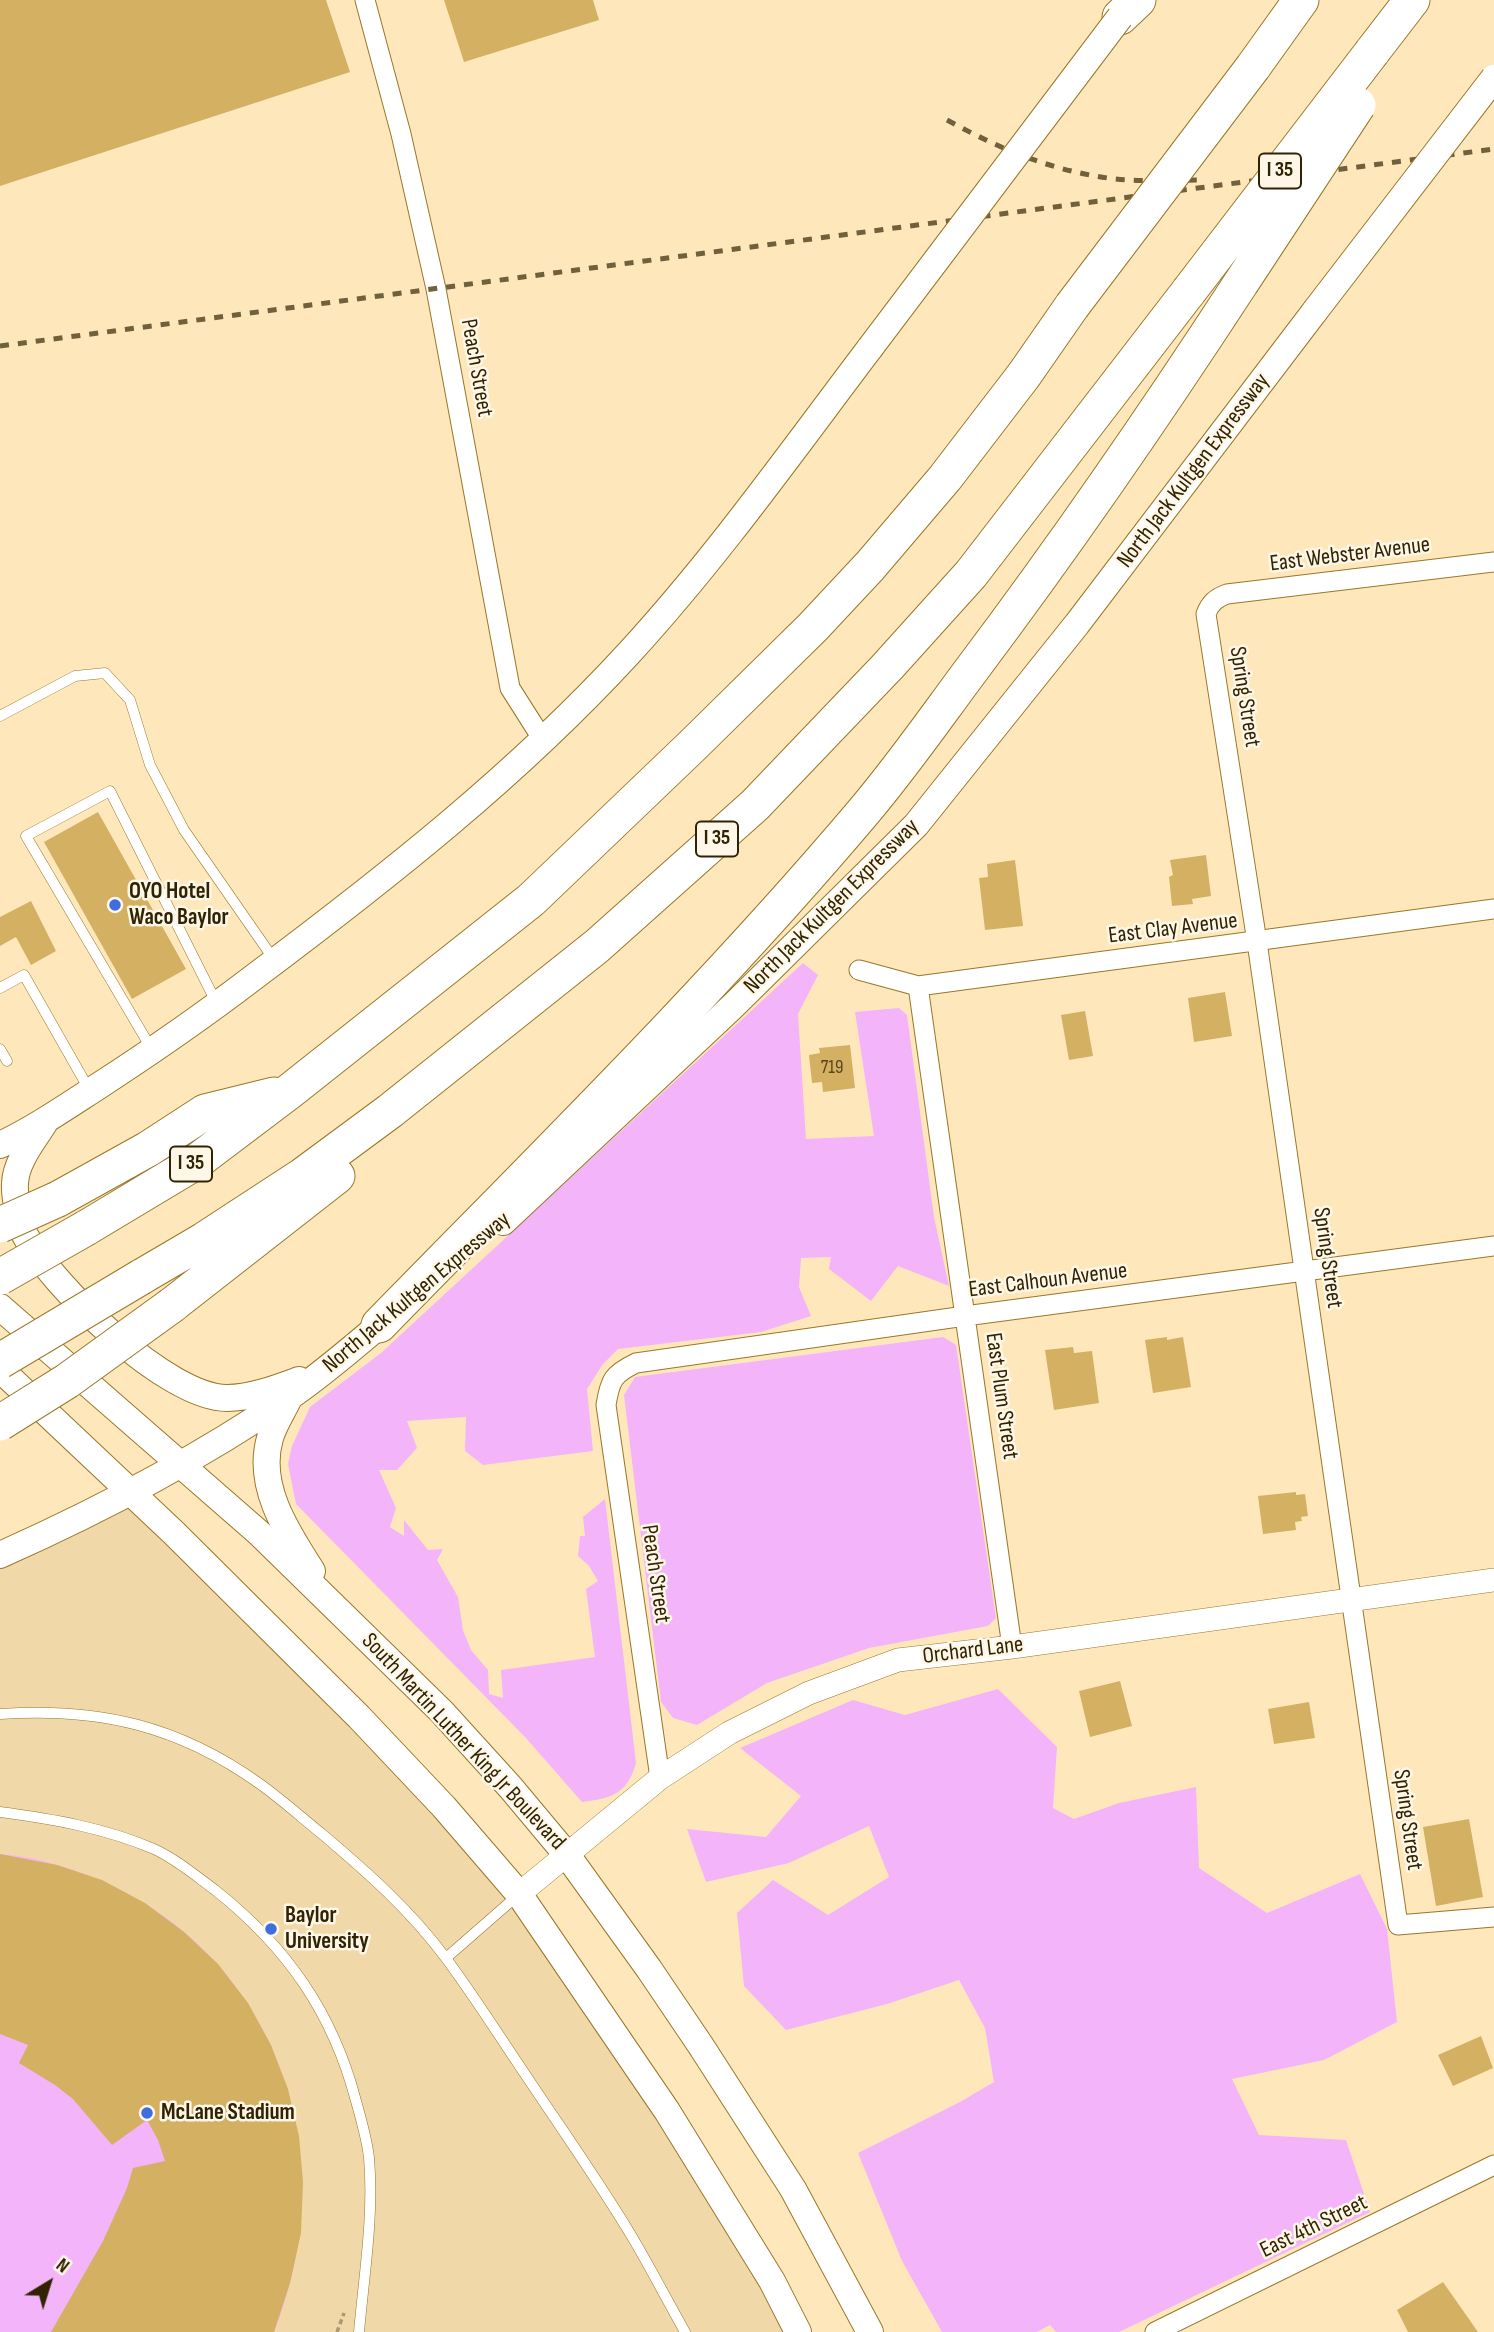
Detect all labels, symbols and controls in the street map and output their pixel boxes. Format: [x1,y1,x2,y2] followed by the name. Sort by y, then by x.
[1259,154,1301,188] road number: I 35
[454,317,498,419] street label: Peach Street
[1112,368,1276,574] street label: North Jack Kultgen Expressway
[1268,531,1432,579] street label: East Webster Avenue
[1222,645,1266,749] street label: Spring Street
[739,814,925,1000] street label: North Jack Kultgen Expressway
[696,822,738,856] road number: I 35
[129,878,229,932] place label: OYO Hotel Waco Baylor
[107,897,123,913] marker: OYO Hotel Waco Baylor
[1107,907,1239,951] street label: East Clay Avenue
[821,1057,843,1079] house number: 719
[170,1146,212,1182] road number: I 35
[318,1206,516,1380] street label: North Jack Kultgen Expressway
[1306,1206,1348,1310] street label: Spring Street
[967,1258,1129,1304] street label: East Calhoun Avenue
[978,1331,1024,1461] street label: East Plum Street
[634,1523,676,1625] street label: Peach Street
[355,1628,571,1856] street label: South Martin Luther King Jr Boulevard
[921,1631,1025,1671] street label: Orchard Lane
[1386,1768,1428,1872] street label: Spring Street
[285,1902,369,1956] place label: Baylor University
[263,1921,279,1937] marker: Baylor University
[161,2099,295,2127] place label: McLane Stadium
[139,2105,155,2121] marker: McLane Stadium
[1256,2189,1372,2265] street label: East 4th Street
[14,2248,84,2318] north arrow
[51,2254,73,2278] text: N

